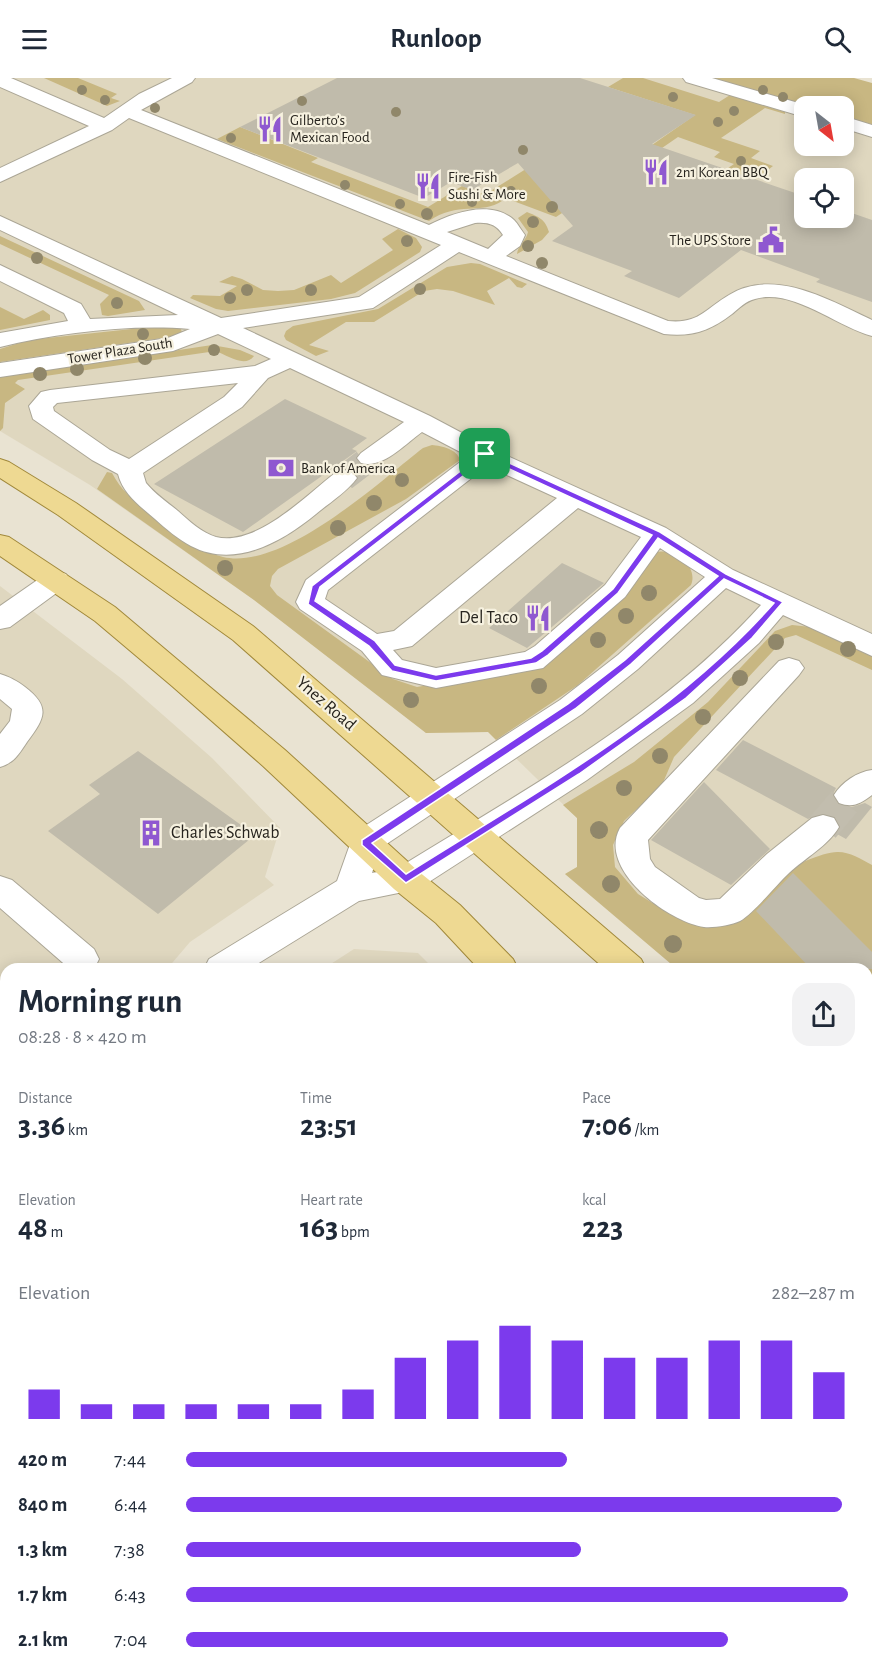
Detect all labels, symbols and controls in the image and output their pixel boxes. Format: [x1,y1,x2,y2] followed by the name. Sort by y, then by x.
[18,23,51,56] icon: menu
[821,23,854,56] icon: search
[390,25,482,52] text: Runloop
[794,96,854,156] north arrow
[794,96,854,228] map controls
[290,113,370,145] place label: Gilberto’s Mexican Food
[255,114,285,144] restaurant icon: Gilberto’s Mexican Food
[641,157,671,187] restaurant icon: 2n1 Korean BBQ
[676,165,769,180] place label: 2n1 Korean BBQ
[794,168,854,228] button: locate
[448,170,526,202] place label: Fire-Fish Sushi & More
[413,171,443,201] restaurant icon: Fire-Fish Sushi & More
[756,225,786,255] public building icon: The UPS Store
[669,233,751,248] place label: The UPS Store
[66,335,174,367] street label: Tower Plaza South
[459,428,510,479] pin
[468,437,501,470] icon: arrive
[266,453,296,483] bank icon: Bank of America
[301,461,396,476] place label: Bank of America
[523,603,553,633] restaurant icon: Del Taco
[459,609,518,627] place label: Del Taco
[293,674,359,734] street label: Ynez Road
[136,818,166,848] building icon: Charles Schwab
[171,824,280,842] place label: Charles Schwab
[792,983,855,1046] button: share
[18,986,182,1019] text: Morning run
[18,1027,147,1047] text: 08:28 · 8 × 420 m
[18,1090,72,1106] text: Distance
[300,1090,332,1106] text: Time
[582,1090,611,1106] text: Pace
[18,1111,65,1141] text: 3.36
[300,1111,358,1141] text: 23:51
[582,1111,632,1141] text: 7:06
[65,1122,88,1138] text: km
[632,1122,659,1138] text: /km
[18,1192,76,1208] text: Elevation
[300,1192,363,1208] text: Heart rate
[582,1192,606,1208] text: kcal
[18,1213,48,1243] text: 48
[300,1213,338,1243] text: 163
[582,1213,623,1243] text: 223
[48,1224,63,1240] text: m
[338,1224,370,1240] text: bpm
[18,1283,90,1303] text: Elevation
[772,1283,855,1303] text: 282–287 m
[18,1450,67,1470] text: 420 m
[114,1450,146,1470] text: 7:44
[18,1495,68,1515] text: 840 m
[114,1495,147,1515] text: 6:44
[18,1540,67,1560] text: 1.3 km
[114,1540,145,1560] text: 7:38
[18,1585,67,1605] text: 1.7 km
[114,1585,146,1605] text: 6:43
[18,1630,68,1650] text: 2.1 km
[114,1630,147,1650] text: 7:04

